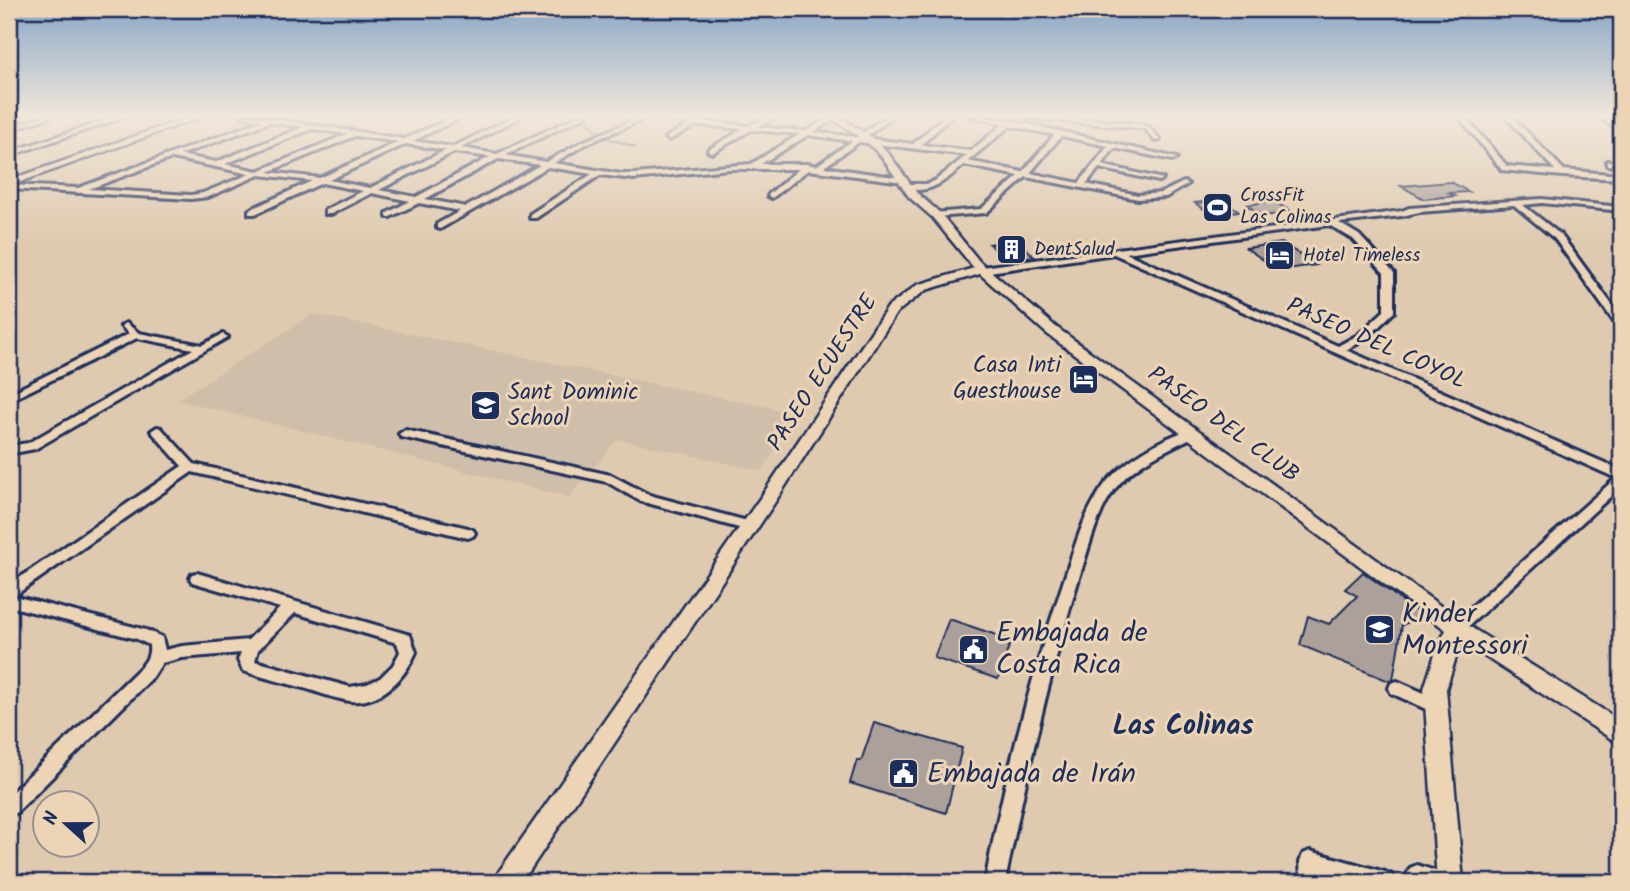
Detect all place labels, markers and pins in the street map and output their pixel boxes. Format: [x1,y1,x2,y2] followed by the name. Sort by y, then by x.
[1240,181,1331,233] place label: CrossFit Las Colinas
[1200,190,1234,224] sports icon: CrossFit Las Colinas
[994,233,1028,267] building icon: DentSalud
[1034,235,1115,265] place label: DentSalud
[1263,239,1297,273] hotel icon: Hotel Timeless
[1303,241,1420,271] place label: Hotel Timeless
[953,348,1063,410] place label: Casa Inti Guesthouse
[1067,362,1101,396] hotel icon: Casa Inti Guesthouse
[508,375,638,437] place label: Sant Dominic School
[468,389,502,423] school or university icon: Sant Dominic School
[1402,592,1529,669] place label: Kinder Montessori
[996,611,1148,688] place label: Embajada de Costa Rica
[1362,613,1396,647] school or university icon: Kinder Montessori
[956,632,990,666] public building icon: Embajada de Costa Rica
[927,752,1136,797] place label: Embajada de Irán
[887,757,921,791] public building icon: Embajada de Irán

